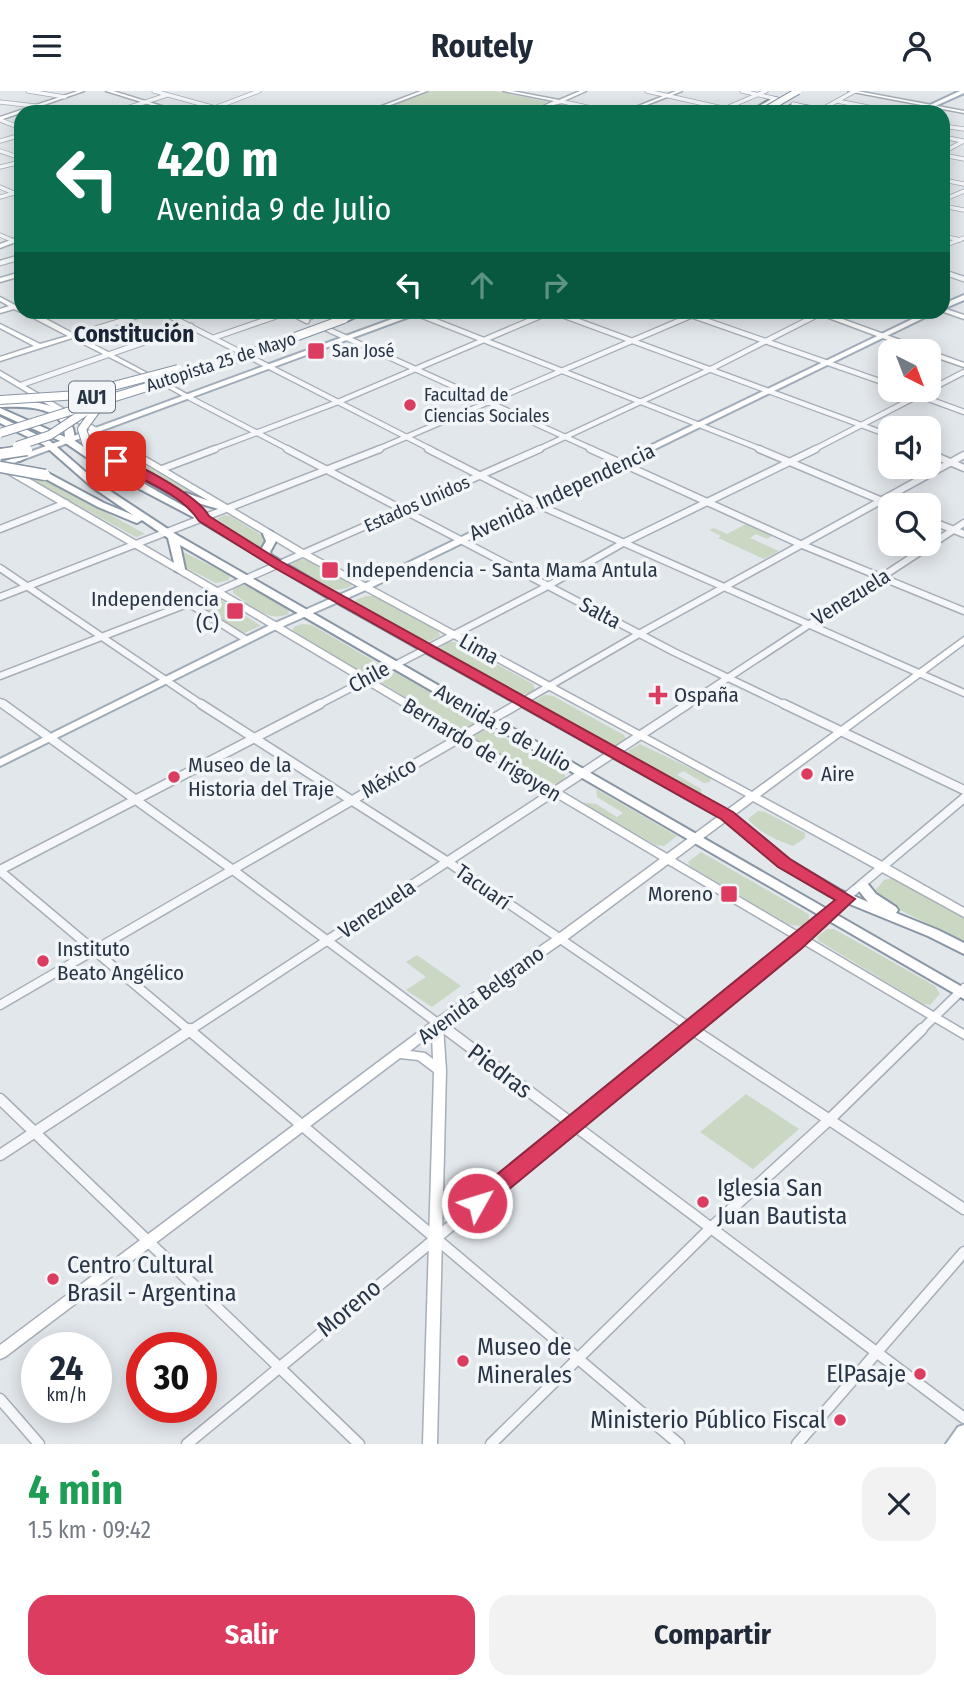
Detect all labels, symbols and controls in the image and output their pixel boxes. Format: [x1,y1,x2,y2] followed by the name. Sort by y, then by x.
[28,27,66,65] icon: menu
[431,27,533,65] text: Routely
[898,27,936,65] icon: person
[157,130,279,189] text: 420 m
[42,133,133,224] icon: left
[157,190,391,228] text: Avenida 9 de Julio
[390,266,428,304] icon: left
[463,266,501,304] icon: ahead
[536,266,574,304] icon: right
[74,320,194,348] district label: Constitución
[143,327,299,397] street label: Autopista 25 de Mayo
[878,339,942,403] north arrow
[878,339,941,556] map controls
[332,340,395,362] place label: San José
[306,341,326,361] marker: San José
[69,381,115,413] road number: AU1
[424,384,550,427] place label: Facultad de Ciencias Sociales
[402,397,418,413] marker: Facultad de Ciencias Sociales
[878,416,941,479] button: sound
[86,431,146,491] pin
[465,438,659,546] street label: Avenida Independencia
[97,442,135,480] icon: arrive
[361,471,473,537] street label: Estados Unidos
[878,493,941,556] button: search
[346,557,658,583] place label: Independencia - Santa Mama Antula
[320,560,340,580] marker: Independencia - Santa Mama Antula
[807,563,895,631] street label: Venezuela
[91,586,219,636] place label: Independencia (C)
[575,591,625,635] street label: Salta
[225,601,245,621] marker: Independencia (C)
[455,628,503,670] street label: Lima
[344,656,394,698] street label: Chile
[430,678,576,778] street label: Avenida 9 de Julio
[674,682,739,708] place label: Ospaña
[648,685,668,705] marker: Ospaña
[398,692,566,808] street label: Bernardo de Irigoyen
[188,752,334,802] place label: Museo de la Historia del Traje
[357,752,421,804] street label: México
[821,761,854,787] place label: Aire
[799,766,815,782] marker: Aire
[166,769,182,785] marker: Museo de la Historia del Traje
[450,859,516,915] street label: Tacuarí
[334,874,420,944] street label: Venezuela
[648,881,713,907] place label: Moreno
[719,884,739,904] marker: Moreno
[57,936,184,986] place label: Instituto Beato Angélico
[413,940,549,1050] street label: Avenida Belgrano
[35,953,51,969] marker: Instituto Beato Angélico
[463,1038,537,1104] street label: Piedras
[440,1166,514,1240] position arrow
[717,1174,847,1230] place label: Iglesia San Juan Bautista
[695,1194,711,1210] marker: Iglesia San Juan Bautista
[67,1251,237,1307] place label: Centro Cultural Brasil - Argentina
[45,1271,61,1287] marker: Centro Cultural Brasil - Argentina
[311,1273,387,1343] street label: Moreno
[126,1332,217,1423] speed limit sign: 30
[477,1333,572,1389] place label: Museo de Minerales
[50,1347,83,1389] text: 24
[455,1353,471,1369] marker: Museo de Minerales
[826,1360,906,1388] place label: ElPasaje
[912,1366,928,1382] marker: ElPasaje
[46,1384,87,1406] text: km/h
[590,1406,826,1434] place label: Ministerio Público Fiscal
[832,1412,848,1428] marker: Ministerio Público Fiscal
[28,1465,123,1515] text: 4 min
[862,1467,936,1541] button: close
[28,1516,151,1544] text: 1.5 km · 09:42
[28,1595,475,1675] button: Salir
[489,1595,936,1675] button: Compartir

